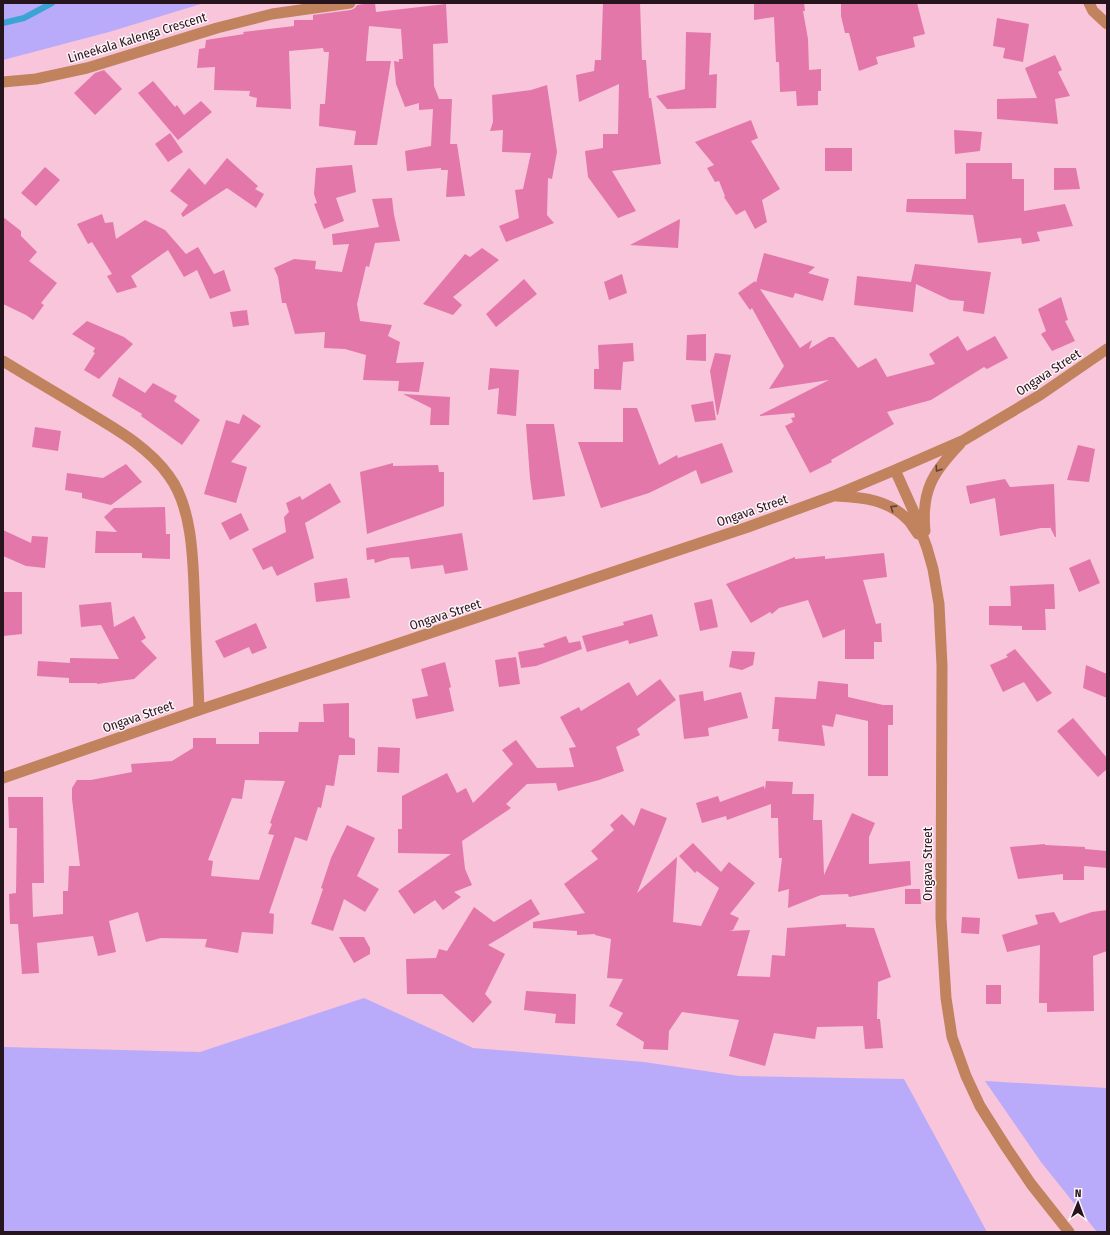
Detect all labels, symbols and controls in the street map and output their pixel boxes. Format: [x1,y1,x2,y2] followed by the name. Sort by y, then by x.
[66,9,209,66] street label: Lineekala Kalenga Crescent
[1013,346,1084,399] street label: Ongava Street
[935,465,943,472] one-way arrow
[715,491,790,530] street label: Ongava Street
[890,506,897,513] one-way arrow
[408,596,483,633] street label: Ongava Street
[101,697,176,736] street label: Ongava Street
[920,826,935,901] street label: Ongava Street
[1058,1183,1098,1223] north arrow
[1075,1187,1082,1200] text: N

